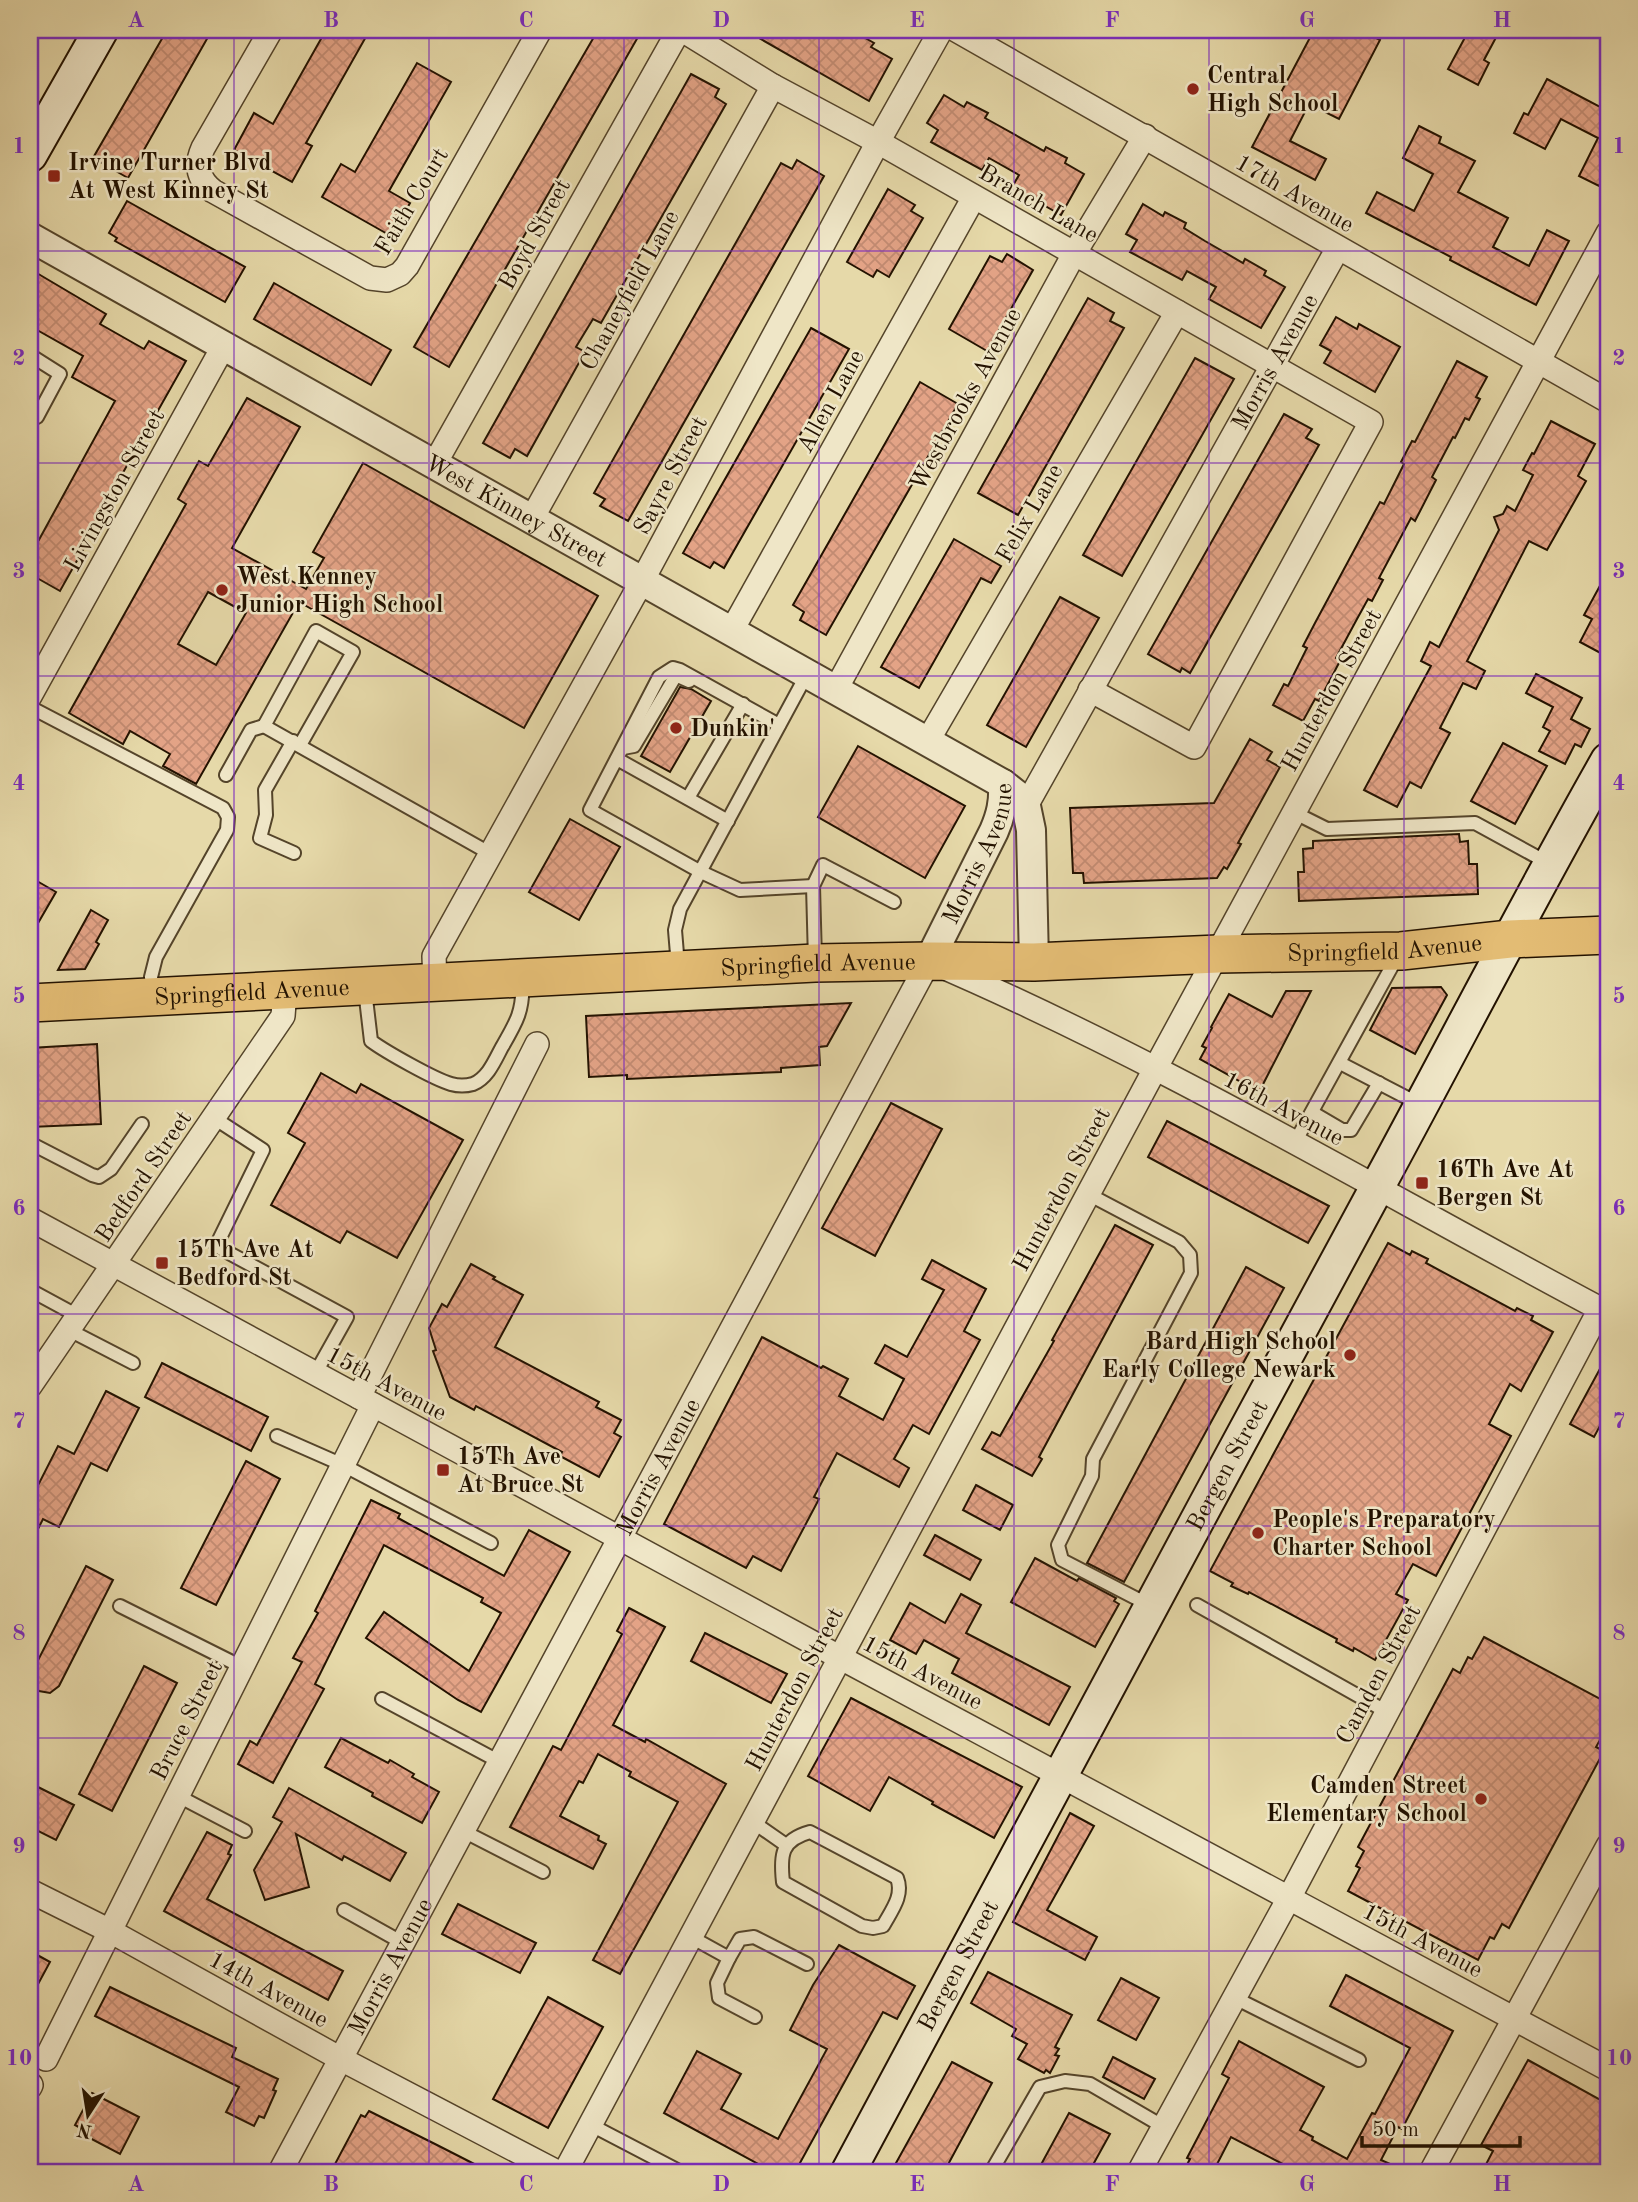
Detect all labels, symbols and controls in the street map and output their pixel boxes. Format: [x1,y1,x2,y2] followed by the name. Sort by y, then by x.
[127,9,145,32] text: A
[323,9,339,32] text: B
[518,9,534,32] text: C
[712,9,730,32] text: D
[909,9,925,32] text: E
[1104,9,1120,32] text: F
[1299,9,1315,32] text: G
[1493,9,1511,32] text: H
[1207,65,1338,117] place label: Central High School
[1185,81,1201,97] marker: Central High School
[12,135,26,158] text: 1
[1612,135,1626,158] text: 1
[371,144,454,260] street label: Faith Court
[1231,151,1357,238] street label: 17th Avenue
[68,152,272,204] place label: Irvine Turner Blvd At West Kinney St
[974,161,1102,248] street label: Branch Lane
[46,168,62,184] marker: Irvine Turner Blvd At West Kinney St
[495,175,576,295] street label: Boyd Street
[577,207,685,375] street label: Chaneyfield Lane
[1229,291,1324,435] street label: Morris Avenue
[907,305,1027,495] street label: Westbrooks Avenue
[794,346,870,458] street label: Allen Lane
[12,347,26,370] text: 2
[1612,347,1626,370] text: 2
[61,406,170,576] street label: Livingston Street
[631,413,713,539] street label: Sayre Street
[420,452,611,573] street label: West Kinney Street
[993,461,1069,567] street label: Felix Lane
[12,560,26,583] text: 3
[1612,560,1626,583] text: 3
[236,566,443,618] place label: West Kenney Junior High School
[214,582,230,598] marker: West Kenney Junior High School
[1278,606,1387,776] street label: Hunterdon Street
[690,718,775,742] place label: Dunkin'
[668,720,684,736] marker: Dunkin'
[12,772,26,795] text: 4
[1612,772,1626,795] text: 4
[939,783,1017,929] street label: Morris Avenue
[1287,932,1484,967] street label: Springfield Avenue
[720,951,916,982] street label: Springfield Avenue
[154,977,350,1011] street label: Springfield Avenue
[12,985,26,1008] text: 5
[1612,985,1626,1008] text: 5
[1219,1068,1347,1151] street label: 16th Avenue
[1010,1104,1116,1276] street label: Hunterdon Street
[92,1107,197,1247] street label: Bedford Street
[1436,1159,1574,1211] place label: 16Th Ave At Bergen St
[1414,1175,1430,1191] marker: 16Th Ave At Bergen St
[12,1197,26,1220] text: 6
[1612,1197,1626,1220] text: 6
[176,1238,314,1291] place label: 15Th Ave At Bedford St
[154,1255,170,1271] marker: 15Th Ave At Bedford St
[1101,1331,1336,1383] place label: Bard High School Early College Newark
[322,1343,450,1426] street label: 15th Avenue
[1342,1347,1358,1363] marker: Bard High School Early College Newark
[613,1395,706,1540] street label: Morris Avenue
[1184,1397,1274,1536] street label: Bergen Street
[12,1410,26,1433] text: 7
[1612,1410,1626,1433] text: 7
[457,1445,584,1498] place label: 15Th Ave At Bruce St
[435,1462,451,1478] marker: 15Th Ave At Bruce St
[1272,1509,1496,1561] place label: People's Preparatory Charter School
[1250,1525,1266,1541] marker: People's Preparatory Charter School
[1333,1601,1426,1748] street label: Camden Street
[743,1604,849,1776] street label: Hunterdon Street
[12,1622,26,1645] text: 8
[1612,1622,1626,1645] text: 8
[858,1632,986,1715] street label: 15th Avenue
[147,1657,228,1785] street label: Bruce Street
[1266,1775,1467,1827] place label: Camden Street Elementary School
[1473,1791,1489,1807] marker: Camden Street Elementary School
[12,1835,26,1858] text: 9
[1612,1835,1626,1858] text: 9
[345,1895,438,2040] street label: Morris Avenue
[915,1897,1004,2036] street label: Bergen Street
[1358,1900,1486,1983] street label: 15th Avenue
[204,1948,332,2033] street label: 14th Avenue
[6,2047,32,2070] text: 10
[1606,2047,1632,2070] text: 10
[52,2080,122,2150] north arrow
[1362,2104,1519,2148] scale bar
[75,2118,94,2140] text: N
[1372,2120,1419,2141] text: 50 m
[127,2173,145,2196] text: A
[323,2173,339,2196] text: B
[518,2173,534,2196] text: C
[712,2173,730,2196] text: D
[909,2173,925,2196] text: E
[1104,2173,1120,2196] text: F
[1299,2173,1315,2196] text: G
[1493,2173,1511,2196] text: H

